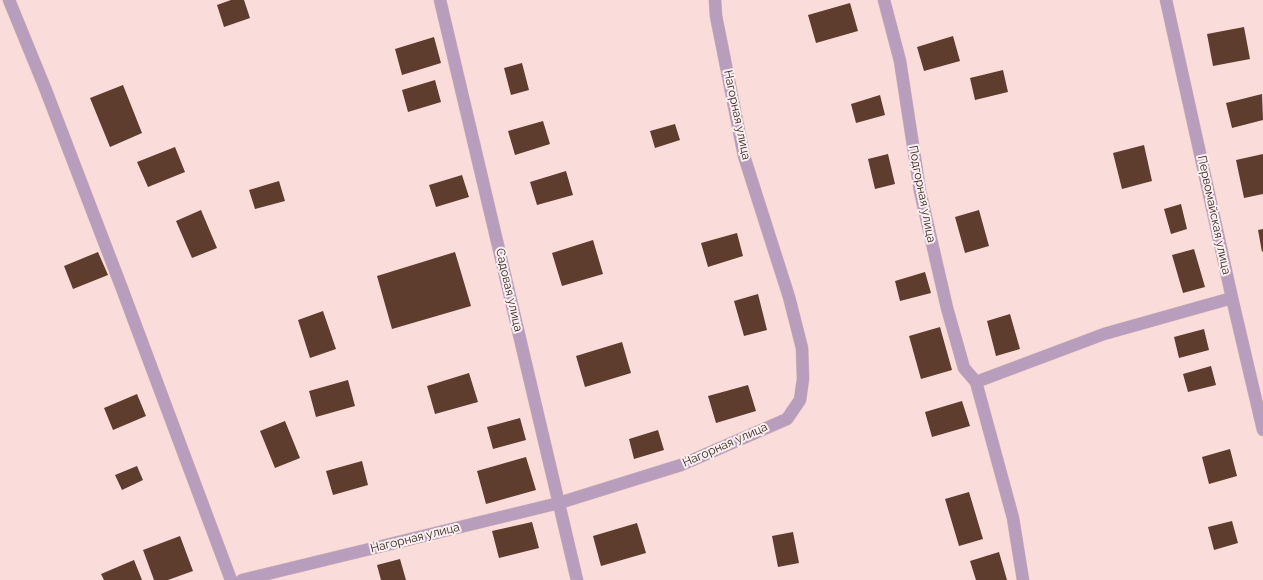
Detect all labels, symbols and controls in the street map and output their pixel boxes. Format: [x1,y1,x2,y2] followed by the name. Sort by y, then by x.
[720,69,754,161] street label: Нагорная улица
[906,144,938,244] street label: Подгорная улица
[1194,154,1234,276] street label: Первомайская улица
[492,247,526,333] street label: Садовая улица
[680,420,770,470] street label: Нагорная улица
[369,520,461,556] street label: Нагорная улица

